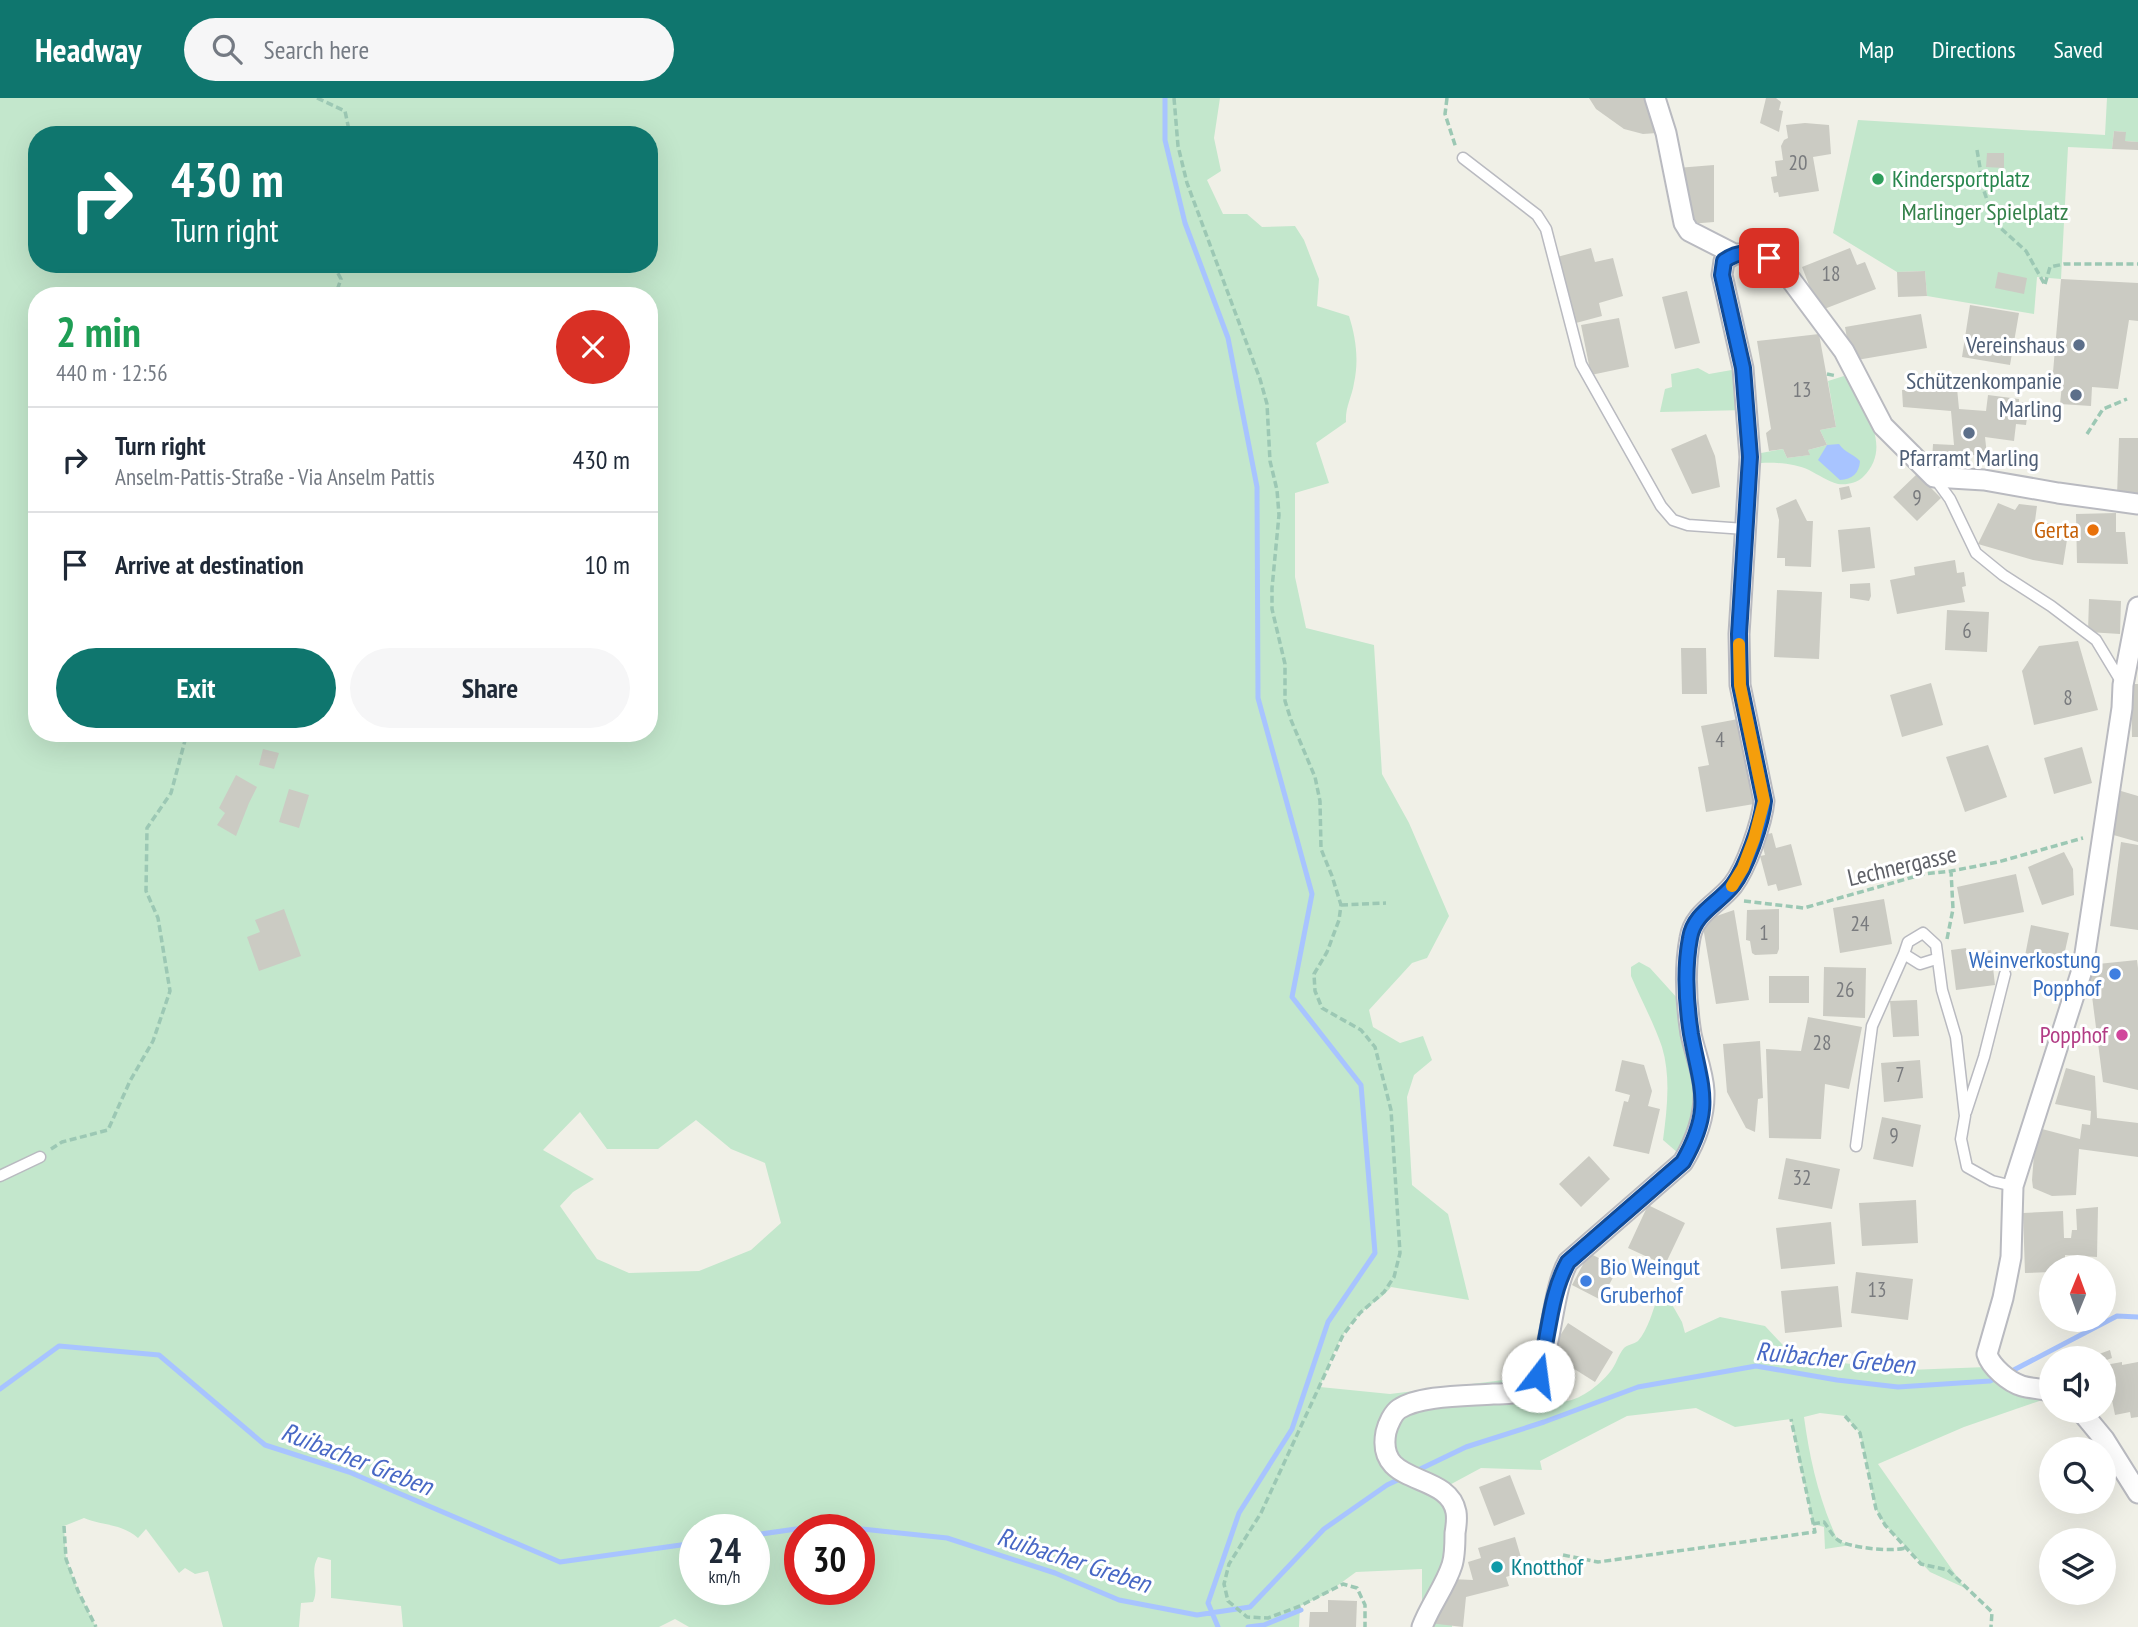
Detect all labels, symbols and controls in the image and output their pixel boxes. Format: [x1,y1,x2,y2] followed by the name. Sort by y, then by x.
[184,18,674,81] search box
[35,28,142,71] text: Headway
[208,30,246,68] icon: search
[264,33,369,66] text: Search here
[1859,34,1894,65] text: Map
[1932,34,2016,65] text: Directions
[2054,34,2103,65] text: Saved
[171,147,284,211] text: 430 m
[1789,149,1807,176] house number: 20
[56,154,147,245] icon: right
[1892,163,2030,194] place label: Kindersportplatz
[1870,171,1886,187] marker: Kindersportplatz
[1901,196,2069,227] park label: Marlinger Spielplatz
[171,209,279,251] text: Turn right
[1739,228,1799,288] pin
[1750,239,1788,277] icon: arrive
[1822,260,1840,287] house number: 18
[56,304,141,359] text: 2 min
[556,310,630,384] button: close
[1965,329,2065,360] place label: Vereinshaus
[2071,337,2087,353] marker: Vereinshaus
[56,358,168,387] text: 440 m · 12:56
[1906,365,2062,424] place label: Schützenkompanie Marling
[1793,376,1811,403] house number: 13
[2068,387,2084,403] marker: Schützenkompanie Marling
[1961,425,1977,441] marker: Pfarramt Marling
[115,429,206,462] text: Turn right
[56,441,94,479] icon: right
[1899,442,2039,473] place label: Pfarramt Marling
[572,443,630,476] text: 430 m
[115,462,435,491] text: Anselm-Pattis-Straße - Via Anselm Pattis
[1912,484,1922,511] house number: 9
[2034,514,2079,545] place label: Gerta
[2085,522,2101,538] marker: Gerta
[56,546,94,584] icon: arrive
[115,548,304,581] text: Arrive at destination
[584,548,630,581] text: 10 m
[1962,617,1972,644] house number: 6
[56,648,336,728] button: Exit
[350,648,630,728] button: Share
[2063,684,2073,711] house number: 8
[1715,726,1725,753] house number: 4
[1844,838,1959,893] street label: Lechnergasse
[1851,910,1870,937] house number: 24
[1759,919,1769,946] house number: 1
[1969,944,2102,1003] place label: Weinverkostung Popphof
[2107,966,2123,982] marker: Weinverkostung Popphof
[1836,976,1854,1003] house number: 26
[2040,1019,2109,1050] place label: Popphof
[2114,1027,2130,1043] marker: Popphof
[1813,1029,1831,1056] house number: 28
[1895,1061,1905,1088] house number: 7
[1889,1122,1899,1149] house number: 9
[1793,1164,1811,1191] house number: 32
[1600,1251,1700,1310] place label: Bio Weingut Gruberhof
[2039,1255,2116,1332] north arrow
[2039,1255,2116,1605] map controls
[1578,1273,1594,1289] marker: Bio Weingut Gruberhof
[1868,1276,1886,1303] house number: 13
[1754,1334,1917,1381] water label: Ruibacher Greben
[1501,1339,1575,1413] position arrow
[2039,1346,2116,1423] button: sound
[277,1415,439,1503] water label: Ruibacher Greben
[2039,1437,2116,1514] button: search
[784,1514,875,1605] speed limit sign: 30
[993,1519,1156,1600] water label: Ruibacher Greben
[708,1527,741,1573] text: 24
[2039,1528,2116,1605] button: layers
[1511,1551,1584,1582] place label: Knotthof
[1489,1559,1505,1575] marker: Knotthof
[709,1565,740,1588] text: km/h

